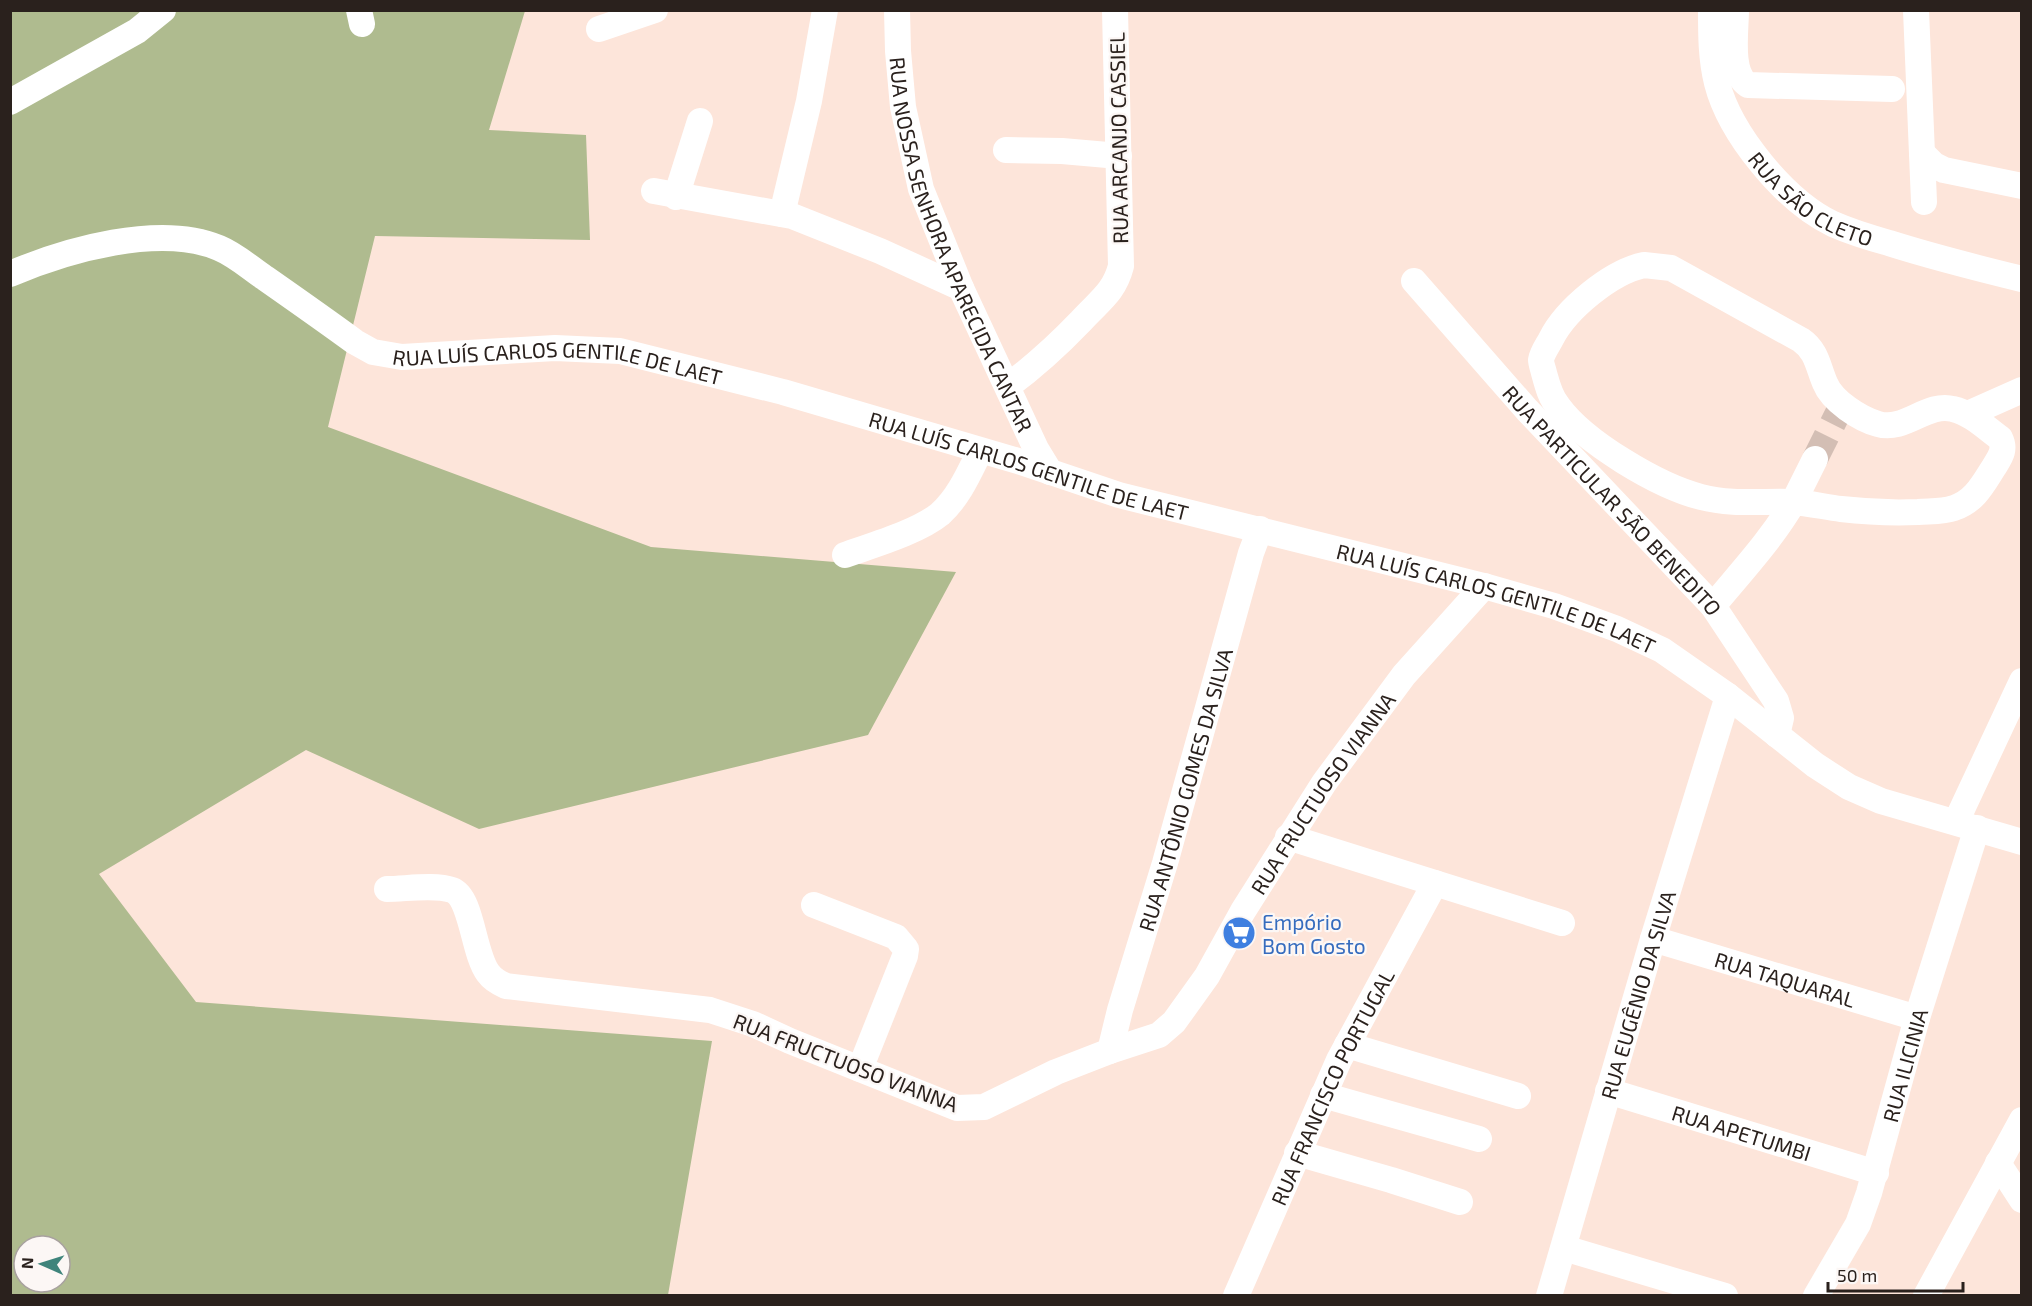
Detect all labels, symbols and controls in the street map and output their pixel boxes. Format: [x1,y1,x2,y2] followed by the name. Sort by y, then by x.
[1104,32,1132,244] street label: RUA ARCANJO CASSIEL
[886,56,1039,436] street label: RUA NOSSA SENHORA APARECIDA CANTAR
[1744,146,1876,250] street label: RUA SÃO CLETO
[391,335,725,389] street label: RUA LUÍS CARLOS GENTILE DE LAET
[1498,380,1728,619] street label: RUA PARTICULAR SÃO BENEDITO
[866,405,1191,524] street label: RUA LUÍS CARLOS GENTILE DE LAET
[1334,537,1660,658] street label: RUA LUÍS CARLOS GENTILE DE LAET
[1132,645,1237,934] street label: RUA ANTÔNIO GOMES DA SILVA
[1245,687,1400,898] street label: RUA FRUCTUOSO VIANNA
[1595,887,1680,1102] street label: RUA EUGÊNIO DA SILVA
[1262,909,1366,958] place label: Empório Bom Gosto
[1221,915,1257,951] supermarket icon: Empório Bom Gosto
[1712,946,1859,1011] street label: RUA TAQUARAL
[1265,964,1399,1209] street label: RUA FRANCISCO PORTUGAL
[1877,1005,1932,1125] street label: RUA ILICINIA
[730,1008,962,1116] street label: RUA FRUCTUOSO VIANNA
[1669,1099,1814,1165] street label: RUA APETUMBI
[12,1234,72,1294] north arrow
[1828,1255,1963,1293] scale bar
[17,1257,36,1269] text: N
[1837,1264,1877,1286] text: 50 m

